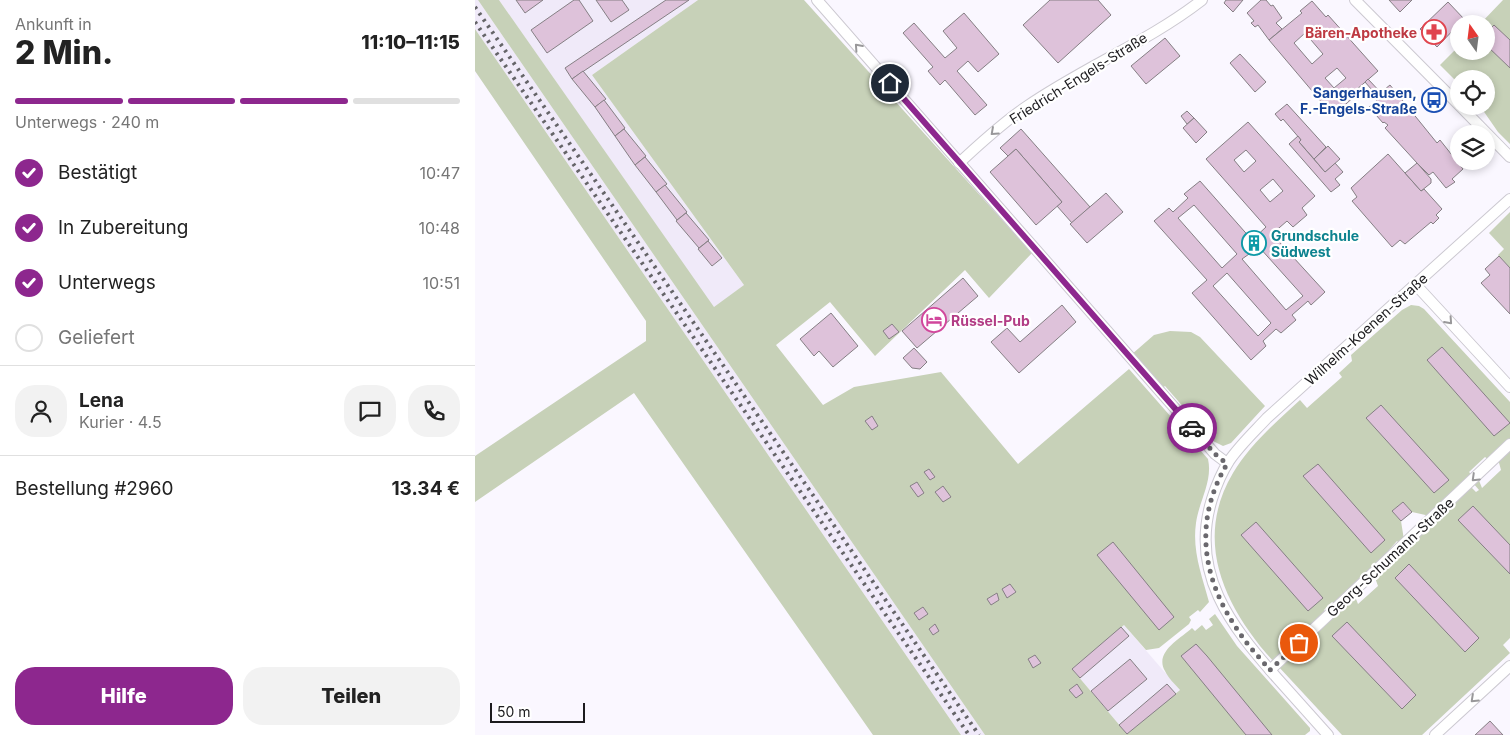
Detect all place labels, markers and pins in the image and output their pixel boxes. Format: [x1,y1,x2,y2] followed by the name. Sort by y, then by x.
[1421,19,1447,45] pharmacy icon: Bären-Apotheke
[1305,24,1417,41] place label: Bären-Apotheke
[869,62,911,104] pin
[1300,84,1417,117] place label: Sangerhausen, F.-Engels-Straße
[1421,87,1447,113] bus stop icon: Sangerhausen, F.-Engels-Straße
[1271,227,1359,260] place label: Grundschule Südwest
[1241,230,1267,256] building icon: Grundschule Südwest
[921,307,947,333] hotel icon: Rüssel-Pub
[951,312,1030,329] place label: Rüssel-Pub
[1278,622,1320,664] pin

